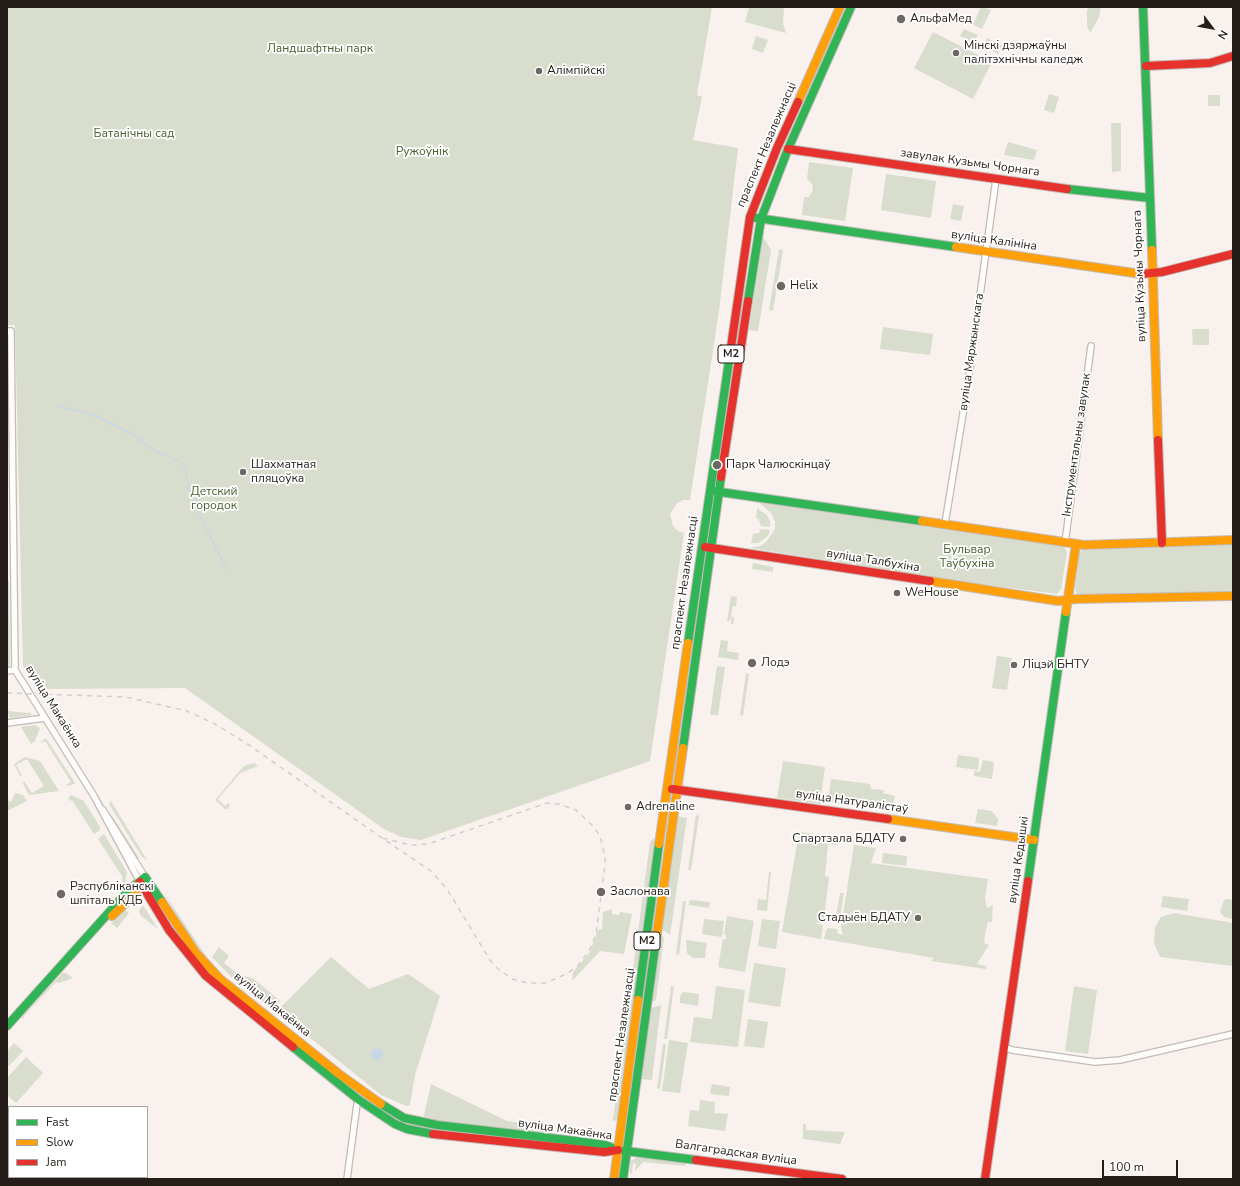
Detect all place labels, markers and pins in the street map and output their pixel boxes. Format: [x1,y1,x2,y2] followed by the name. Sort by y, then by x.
[910,12,972,26] place label: АльфаМед
[895,13,907,25] marker: АльфаМед
[964,39,1083,67] place label: Мінскі дзяржаўны палітэхнічны каледж
[951,48,961,58] marker: Мінскі дзяржаўны палітэхнічны каледж
[547,64,605,78] place label: Алімпійскі
[534,66,544,76] marker: Алімпійскі
[790,279,818,293] place label: Helix
[775,280,787,292] marker: Helix
[251,458,316,486] place label: Шахматная пляцоўка
[726,458,831,472] place label: Парк Чалюскінцаў
[711,459,723,471] marker: Парк Чалюскінцаў
[238,467,248,477] marker: Шахматная пляцоўка
[905,586,959,600] place label: WeHouse
[892,588,902,598] marker: WeHouse
[761,656,790,670] place label: Лодэ
[746,657,758,669] marker: Лодэ
[1022,658,1089,672] place label: Ліцэй БНТУ
[1009,660,1019,670] marker: Ліцэй БНТУ
[636,800,695,814] place label: Adrenaline
[623,802,633,812] marker: Adrenaline
[792,832,895,846] place label: Спартзала БДАТУ
[898,834,908,844] marker: Спартзала БДАТУ
[70,880,154,908] place label: Рэспубліканскі шпіталь КДБ
[610,885,670,899] place label: Заслонава
[595,886,607,898] marker: Заслонава
[55,888,67,900] marker: Рэспубліканскі шпіталь КДБ
[818,911,910,925] place label: Стадыён БДАТУ
[913,913,923,923] marker: Стадыён БДАТУ

